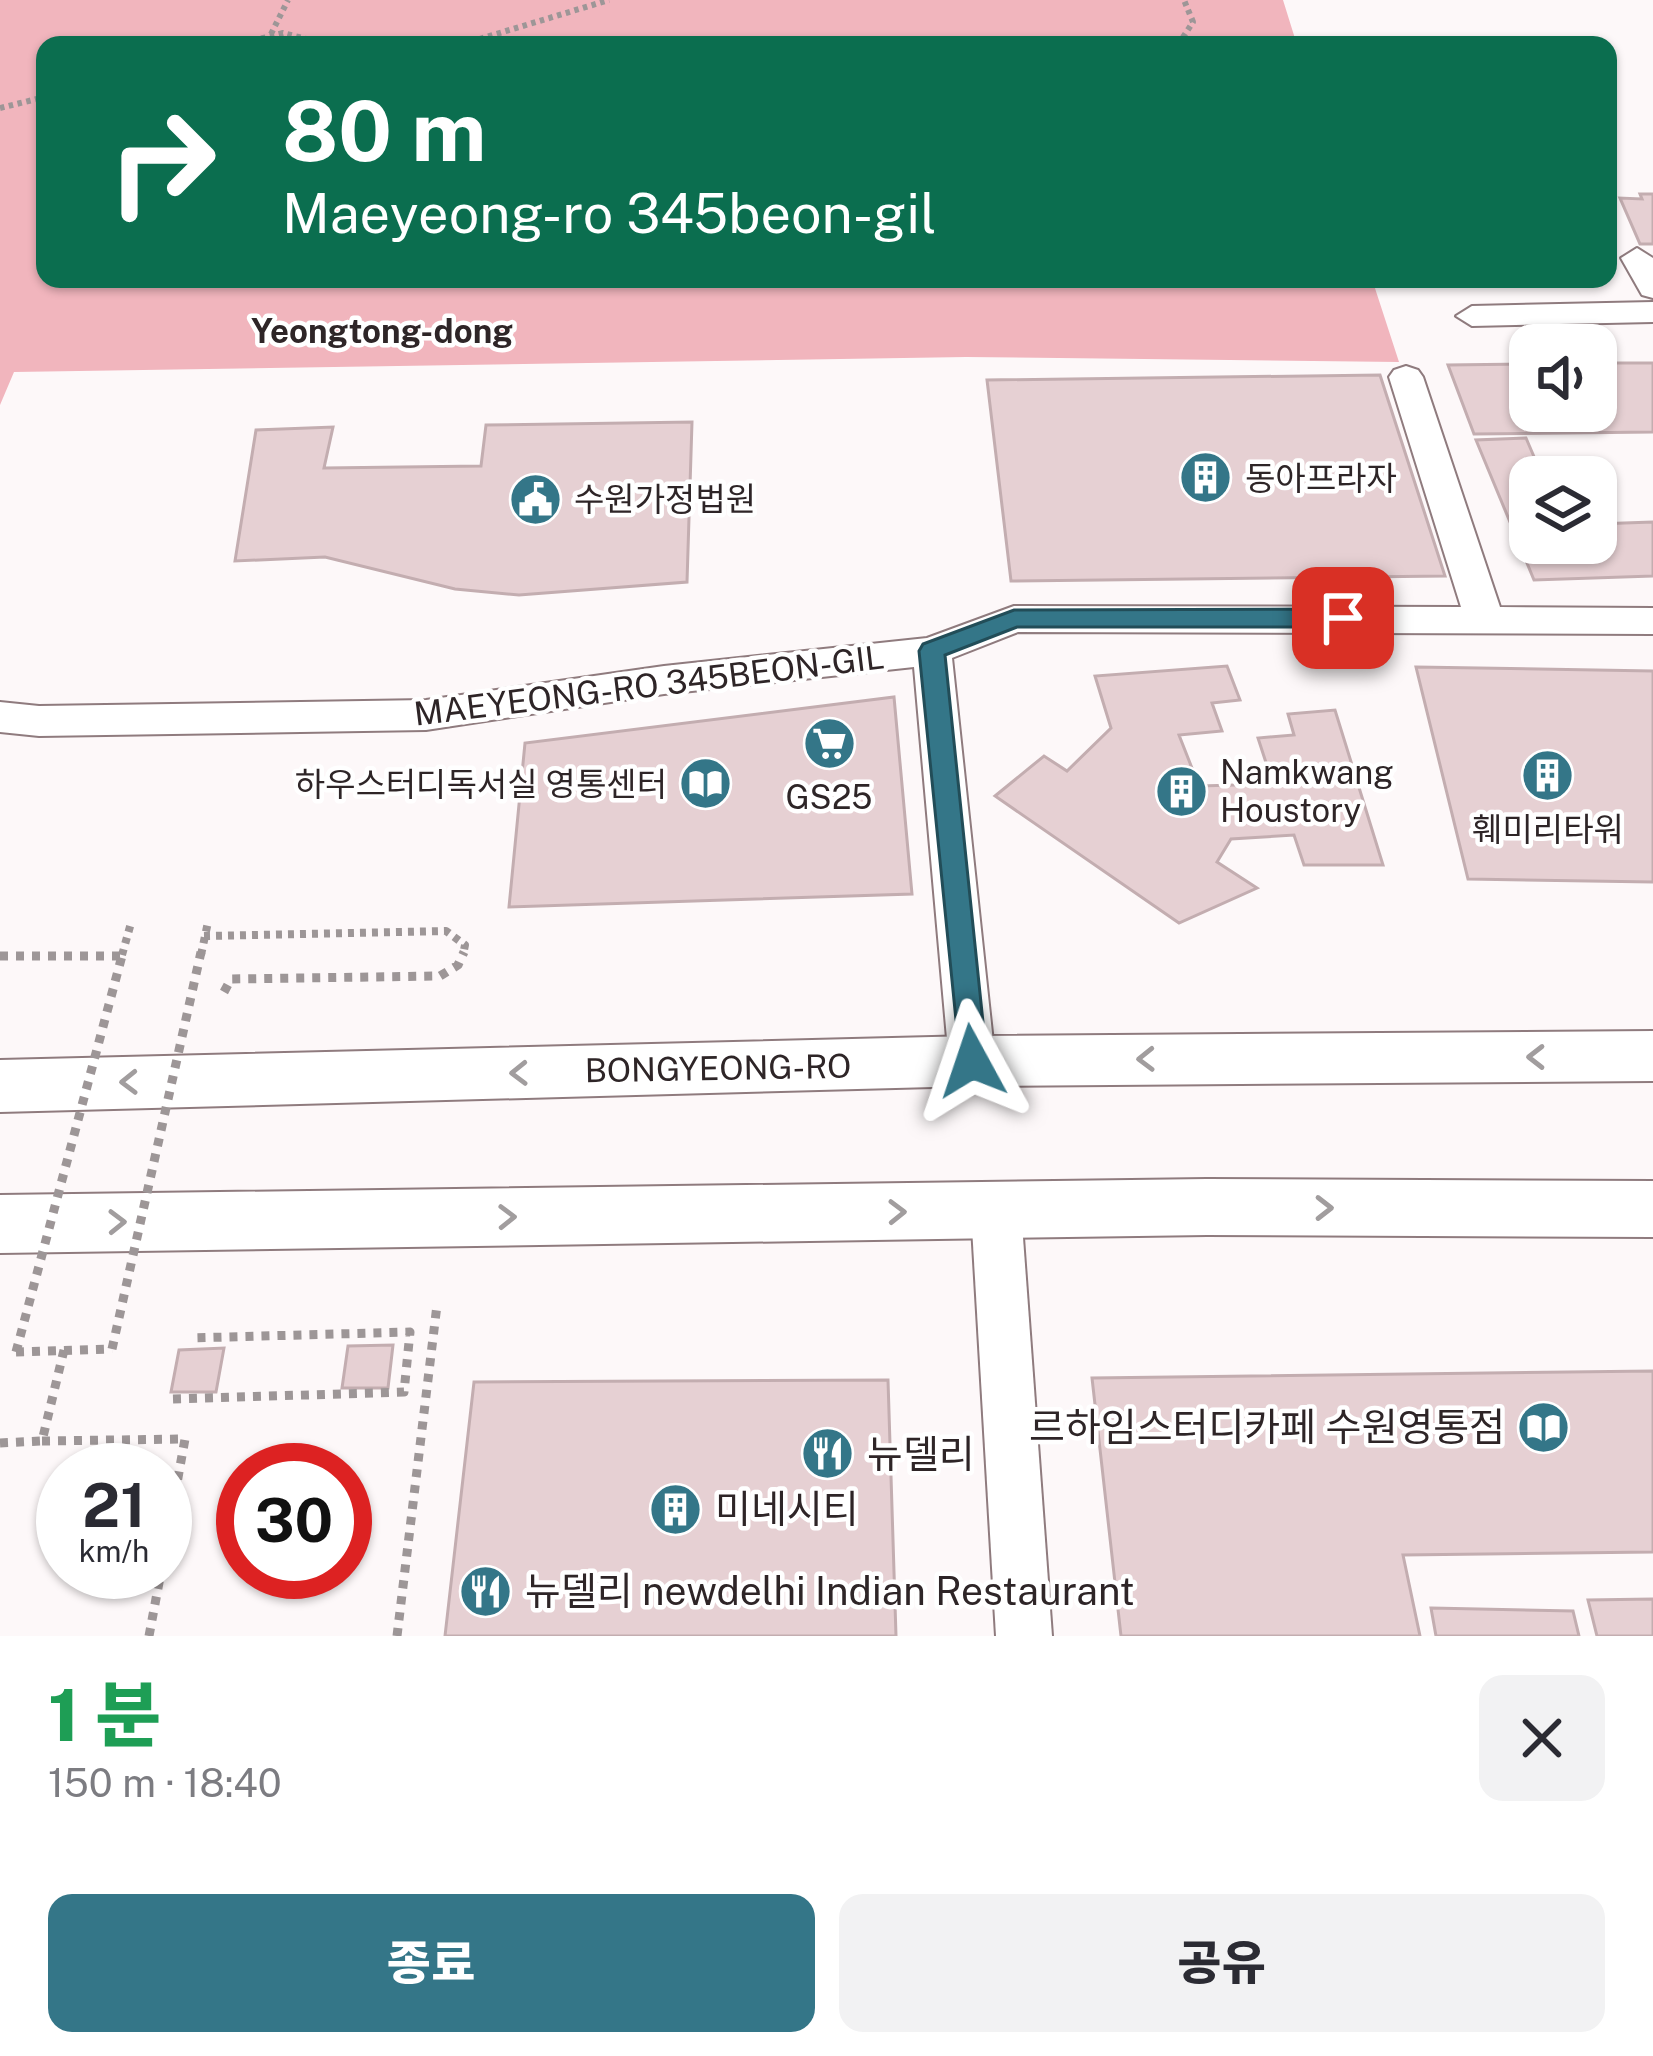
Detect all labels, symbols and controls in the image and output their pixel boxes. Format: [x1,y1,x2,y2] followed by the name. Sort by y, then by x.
[282,81,486,180] text: 80 m
[84,84,240,240] icon: right
[282,182,937,245] text: Maeyeong-ro 345beon-gil
[251,312,513,350] district label: Yeongtong-dong
[1509,324,1617,564] map controls
[1509,324,1617,432] button: sound
[1178,450,1234,506] building icon: 동아프라자
[1509,456,1617,564] button: layers
[1245,459,1397,497] place label: 동아프라자
[507,471,563,527] public building icon: 수원가정법원
[574,480,756,518] place label: 수원가정법원
[1292,567,1394,669] pin
[1310,585,1376,651] icon: arrive
[412,637,886,733] street label: MAEYEONG-RO 345BEON-GIL
[801,715,857,771] supermarket icon: GS25
[1520,747,1576,803] building icon: 훼미리타워
[1220,753,1394,829] place label: Namkwang Houstory
[678,756,734,812] library icon: 하우스터디독서실 영통센터
[1153,763,1209,819] building icon: Namkwang Houstory
[295,765,667,803] place label: 하우스터디독서실 영통센터
[786,778,873,816] place label: GS25
[1472,810,1624,848] place label: 훼미리타워
[909,998,1035,1124] position arrow
[1526,1044,1544,1070] one-way arrow
[1136,1046,1154,1072] one-way arrow
[584,1047,852,1089] street label: BONGYEONG-RO
[509,1059,528,1085] one-way arrow
[119,1069,138,1095] one-way arrow
[1316,1195,1334,1221] one-way arrow
[888,1199,907,1225] one-way arrow
[499,1204,517,1230] one-way arrow
[109,1209,127,1235] one-way arrow
[1516,1399,1572,1455] library icon: 르하임스터디카페 수원영통점
[1029,1404,1505,1450] place label: 르하임스터디카페 수원영통점
[800,1426,856,1482] restaurant icon: 뉴델리
[867,1431,975,1477] place label: 뉴델리
[216,1443,372,1599] speed limit sign: 30
[82,1470,146,1541] text: 21
[648,1481,704,1537] building icon: 미네시티
[715,1486,859,1532] place label: 미네시티
[79,1533,149,1569] text: km/h
[458,1563,514,1619] restaurant icon: 뉴델리 newdelhi Indian Restaurant
[525,1568,1135,1614] place label: 뉴델리 newdelhi Indian Restaurant
[48,1673,161,1757] text: 1 분
[1479,1675,1605,1801] button: close
[48,1760,282,1806] text: 150 m · 18:40
[48,1894,815,2032] button: 종료
[839,1894,1605,2032] button: 공유

